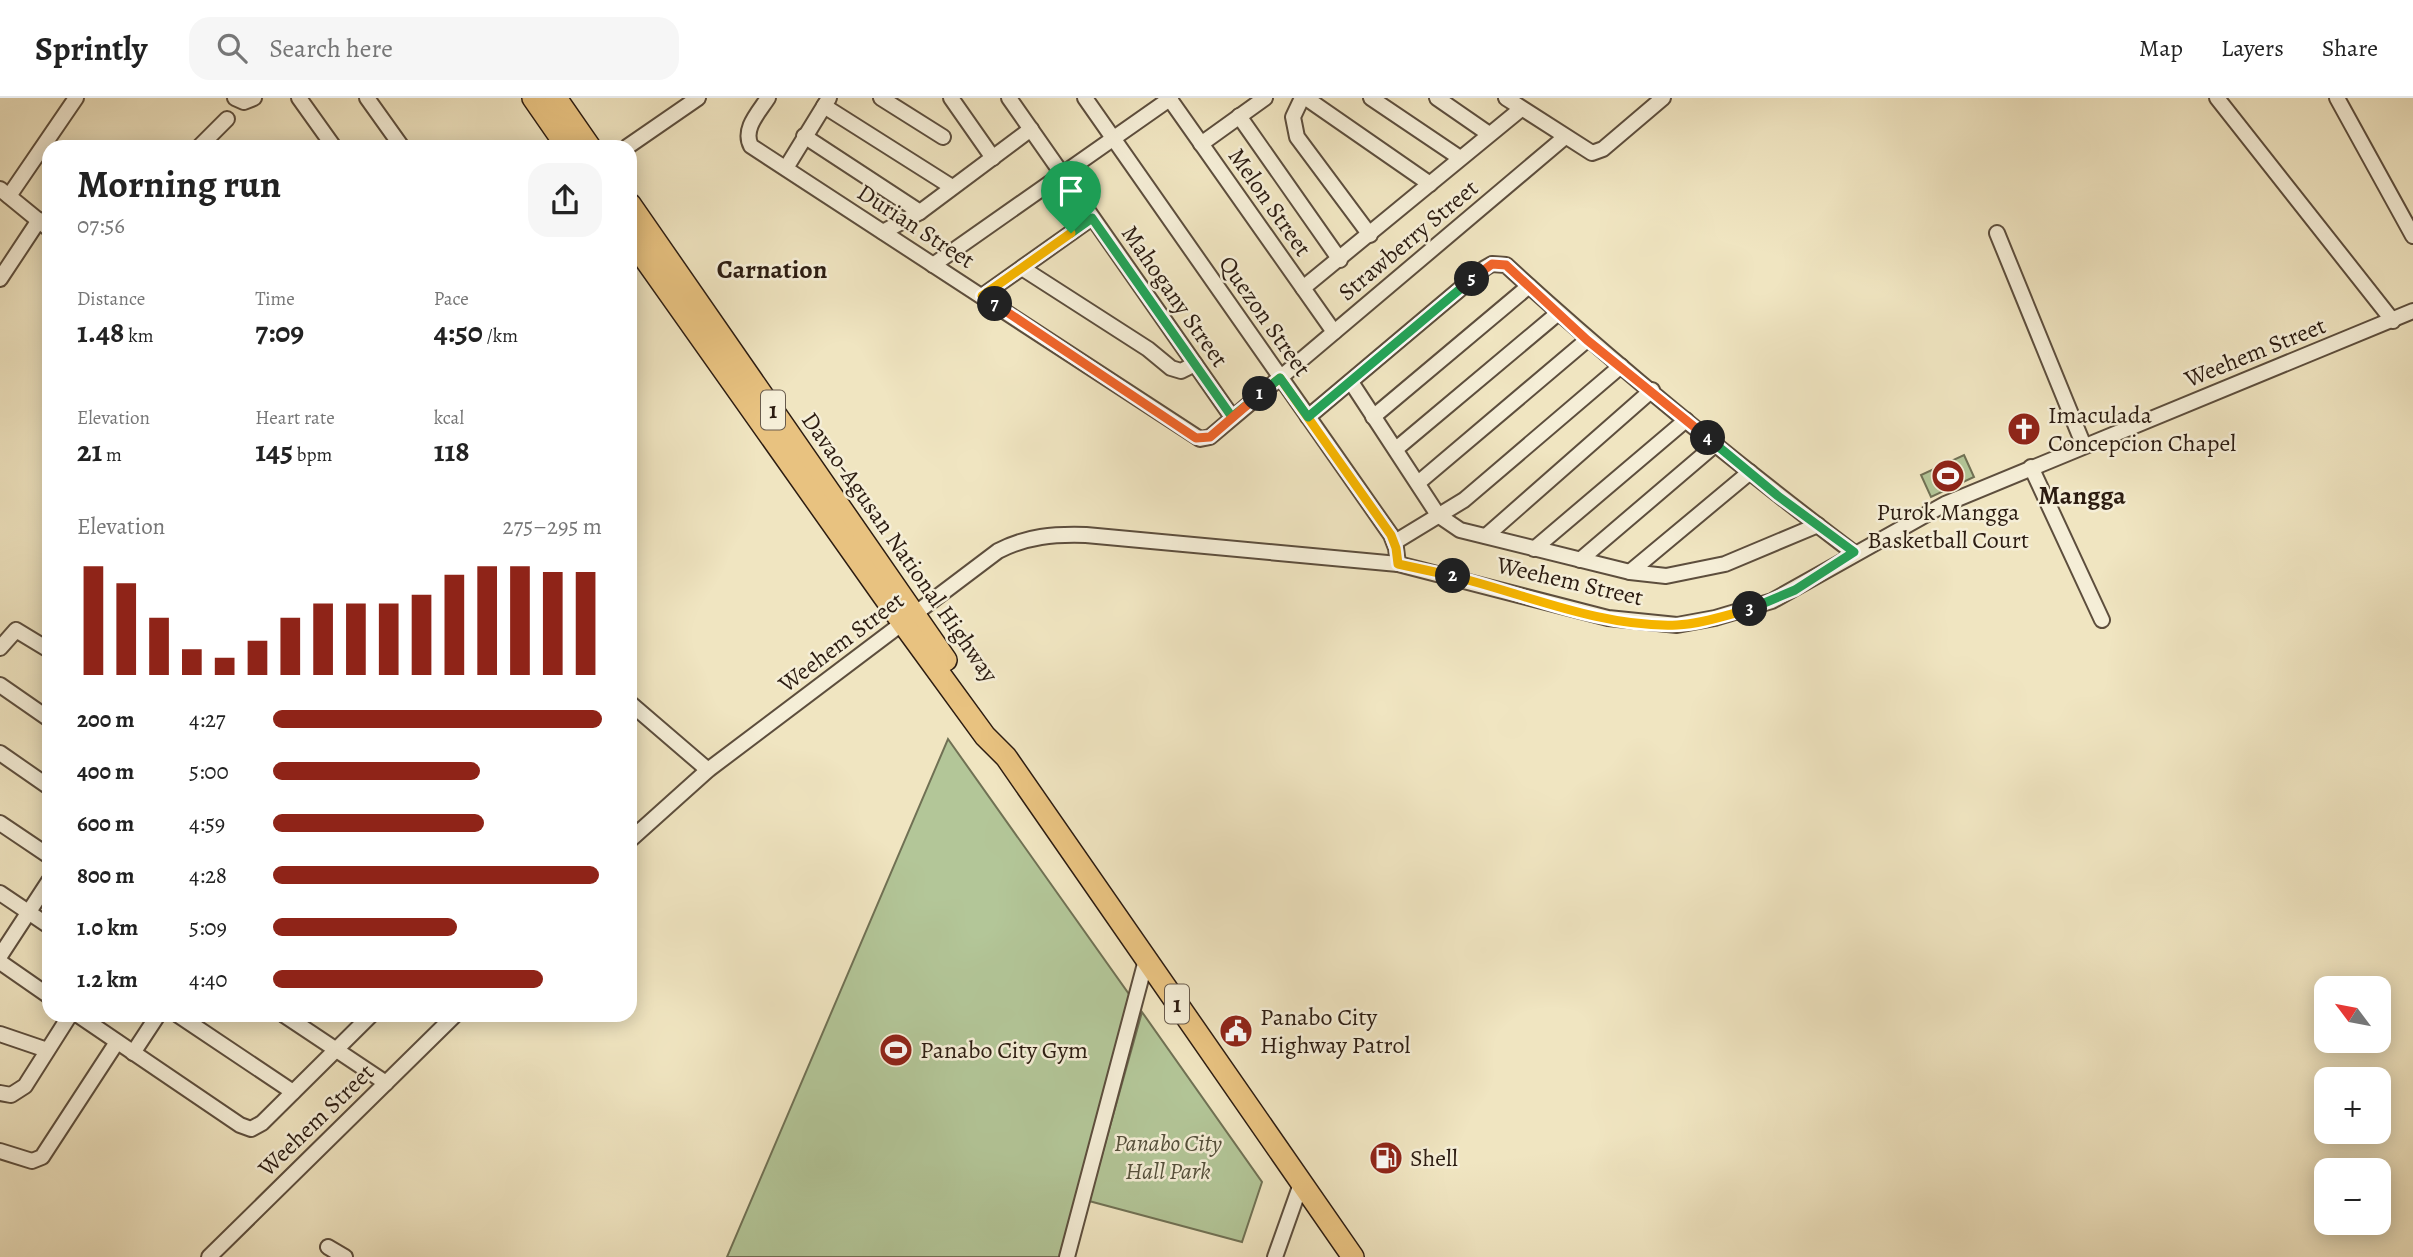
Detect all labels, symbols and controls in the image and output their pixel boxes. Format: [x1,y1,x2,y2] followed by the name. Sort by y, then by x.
[189,17,679,80] search box
[35,26,147,71] text: Sprintly
[213,29,251,67] icon: search
[269,31,393,66] text: Search here
[2139,32,2183,64] text: Map
[2221,32,2284,64] text: Layers
[2322,32,2378,64] text: Share
[1221,141,1319,263] street label: Melon Street
[77,158,281,210] text: Morning run
[1041,161,1101,233] pin
[528,163,602,237] button: share
[1052,172,1090,210] icon: arrive
[1331,172,1485,308] street label: Strawberry Street
[851,176,981,276] street label: Durian Street
[77,210,125,241] text: 07:56
[1114,219,1236,373] street label: Mahogany Street
[1212,249,1318,383] street label: Quezon Street
[717,252,828,287] district label: Carnation
[1454,262,1490,296] pin: 5
[1467,265,1476,291] text: 5
[77,286,145,312] text: Distance
[255,286,295,312] text: Time
[434,286,469,312] text: Pace
[978,286,1012,322] pin: 7
[990,290,999,316] text: 7
[2179,309,2330,395] street label: Weehem Street
[77,312,125,352] text: 1.48
[255,312,304,352] text: 7:09
[434,312,483,352] text: 4:50
[125,323,154,349] text: km
[483,323,518,349] text: /km
[1242,376,1278,412] pin: 1
[1256,380,1263,406] text: 1
[761,390,785,430] road number: 1
[2048,399,2236,459] place label: Imaculada Concepcion Chapel
[77,405,150,431] text: Elevation
[255,405,335,431] text: Heart rate
[434,405,464,431] text: kcal
[794,405,1006,689] street label: Davao-Agusan National Highway
[2005,410,2043,448] church icon: Imaculada Concepcion Chapel
[1690,420,1726,456] pin: 4
[1703,424,1712,450] text: 4
[77,431,102,471] text: 21
[255,431,293,471] text: 145
[434,431,470,471] text: 118
[102,442,122,468] text: m
[293,442,332,468] text: bpm
[1929,457,1967,495] sports icon: Purok Mangga Basketball Court
[2038,478,2126,513] district label: Mangga
[1867,496,2029,556] place label: Purok Mangga Basketball Court
[77,511,165,542] text: Elevation
[503,511,602,542] text: 275–295 m
[1493,548,1646,613] street label: Weehem Street
[1436,559,1470,594] pin: 2
[1448,562,1457,588] text: 2
[771,584,910,700] street label: Weehem Street
[1732,592,1768,626] pin: 3
[1745,595,1754,621] text: 3
[77,704,135,735] text: 200 m
[189,704,225,735] text: 4:27
[77,756,134,787] text: 400 m
[189,756,229,787] text: 5:00
[77,808,134,839] text: 600 m
[189,808,225,839] text: 4:59
[77,860,134,891] text: 800 m
[189,860,227,891] text: 4:28
[77,912,138,943] text: 1.0 km
[189,912,227,943] text: 5:09
[77,964,138,995] text: 1.2 km
[189,964,228,995] text: 4:40
[2314,976,2390,1054] north arrow
[2314,976,2391,1235] map controls
[1165,984,1189,1023] road number: 1
[1260,1001,1410,1061] place label: Panabo City Highway Patrol
[1217,1012,1255,1050] public building icon: Panabo City Highway Patrol
[877,1031,915,1069] sports icon: Panabo City Gym
[920,1034,1088,1066] place label: Panabo City Gym
[250,1057,381,1184] street label: Weehem Street
[2314,1067,2391,1144] button: +
[1114,1127,1222,1187] park label: Panabo City Hall Park
[1367,1139,1405,1177] fuel station icon: Shell
[1410,1142,1458,1174] place label: Shell
[2314,1158,2391,1235] button: −

